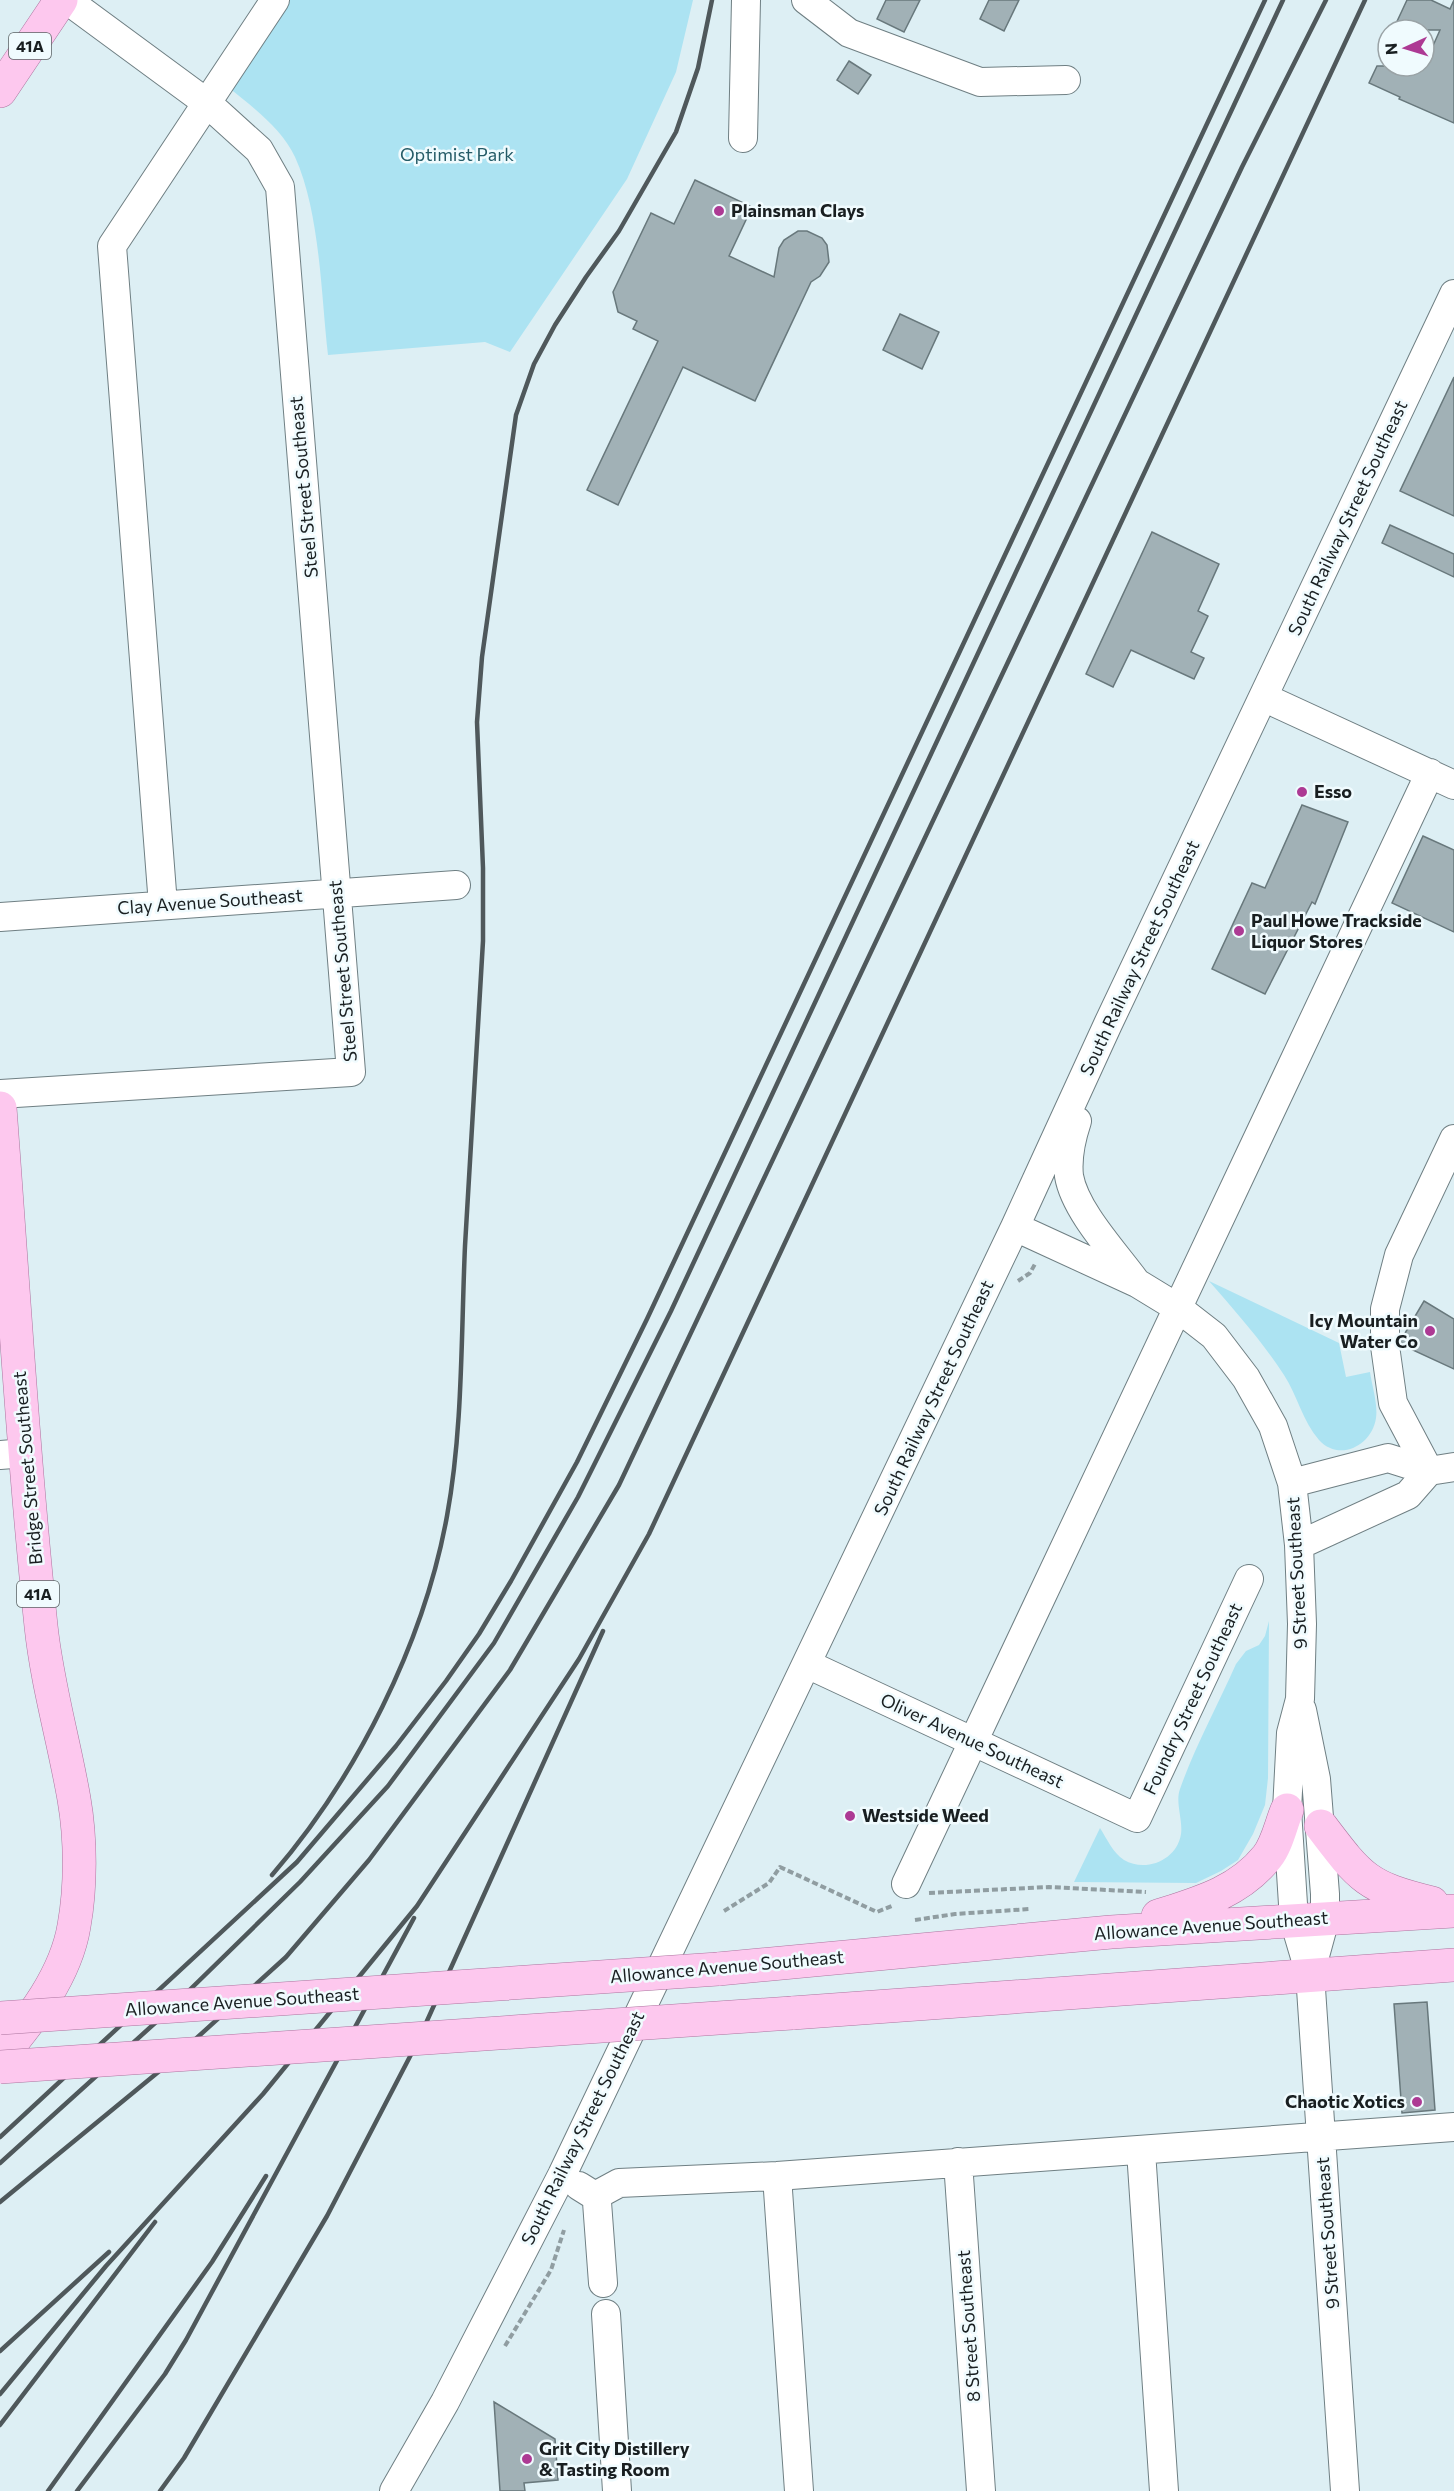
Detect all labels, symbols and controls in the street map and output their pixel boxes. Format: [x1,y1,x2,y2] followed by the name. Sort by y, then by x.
[1376,18,1436,78] north arrow
[9,33,51,59] road number: 41A
[1381,42,1400,56] text: N
[400,143,514,165] park label: Optimist Park
[731,199,864,221] place label: Plainsman Clays
[712,204,726,218] marker: Plainsman Clays
[284,395,322,579] street label: Steel Street Southeast
[1283,396,1411,639] street label: South Railway Street Southeast
[1314,780,1352,802] place label: Esso
[1295,785,1309,799] marker: Esso
[1075,836,1203,1079] street label: South Railway Street Southeast
[323,879,361,1063] street label: Steel Street Southeast
[116,884,303,918] street label: Clay Avenue Southeast
[1251,909,1422,952] place label: Paul Howe Trackside Liquor Stores
[1232,924,1246,938] marker: Paul Howe Trackside Liquor Stores
[869,1276,997,1519] street label: South Railway Street Southeast
[1309,1309,1418,1352] place label: Icy Mountain Water Co
[1423,1324,1437,1338] marker: Icy Mountain Water Co
[8,1370,46,1566] street label: Bridge Street Southeast
[1281,1496,1311,1650] street label: 9 Street Southeast
[17,1581,59,1607] road number: 41A
[1138,1599,1246,1798] street label: Foundry Street Southeast
[877,1688,1068,1792] street label: Oliver Avenue Southeast
[862,1804,989,1826] place label: Westside Weed
[843,1809,857,1823] marker: Westside Weed
[1093,1906,1329,1944] street label: Allowance Avenue Southeast
[609,1945,845,1987] street label: Allowance Avenue Southeast
[124,1982,360,2020] street label: Allowance Avenue Southeast
[516,2007,648,2248] street label: South Railway Street Southeast
[1285,2090,1405,2112] place label: Chaotic Xotics
[1410,2095,1424,2109] marker: Chaotic Xotics
[1311,2156,1343,2310] street label: 9 Street Southeast
[952,2249,984,2403] street label: 8 Street Southeast
[539,2437,690,2480] place label: Grit City Distillery & Tasting Room
[520,2452,534,2466] marker: Grit City Distillery & Tasting Room

